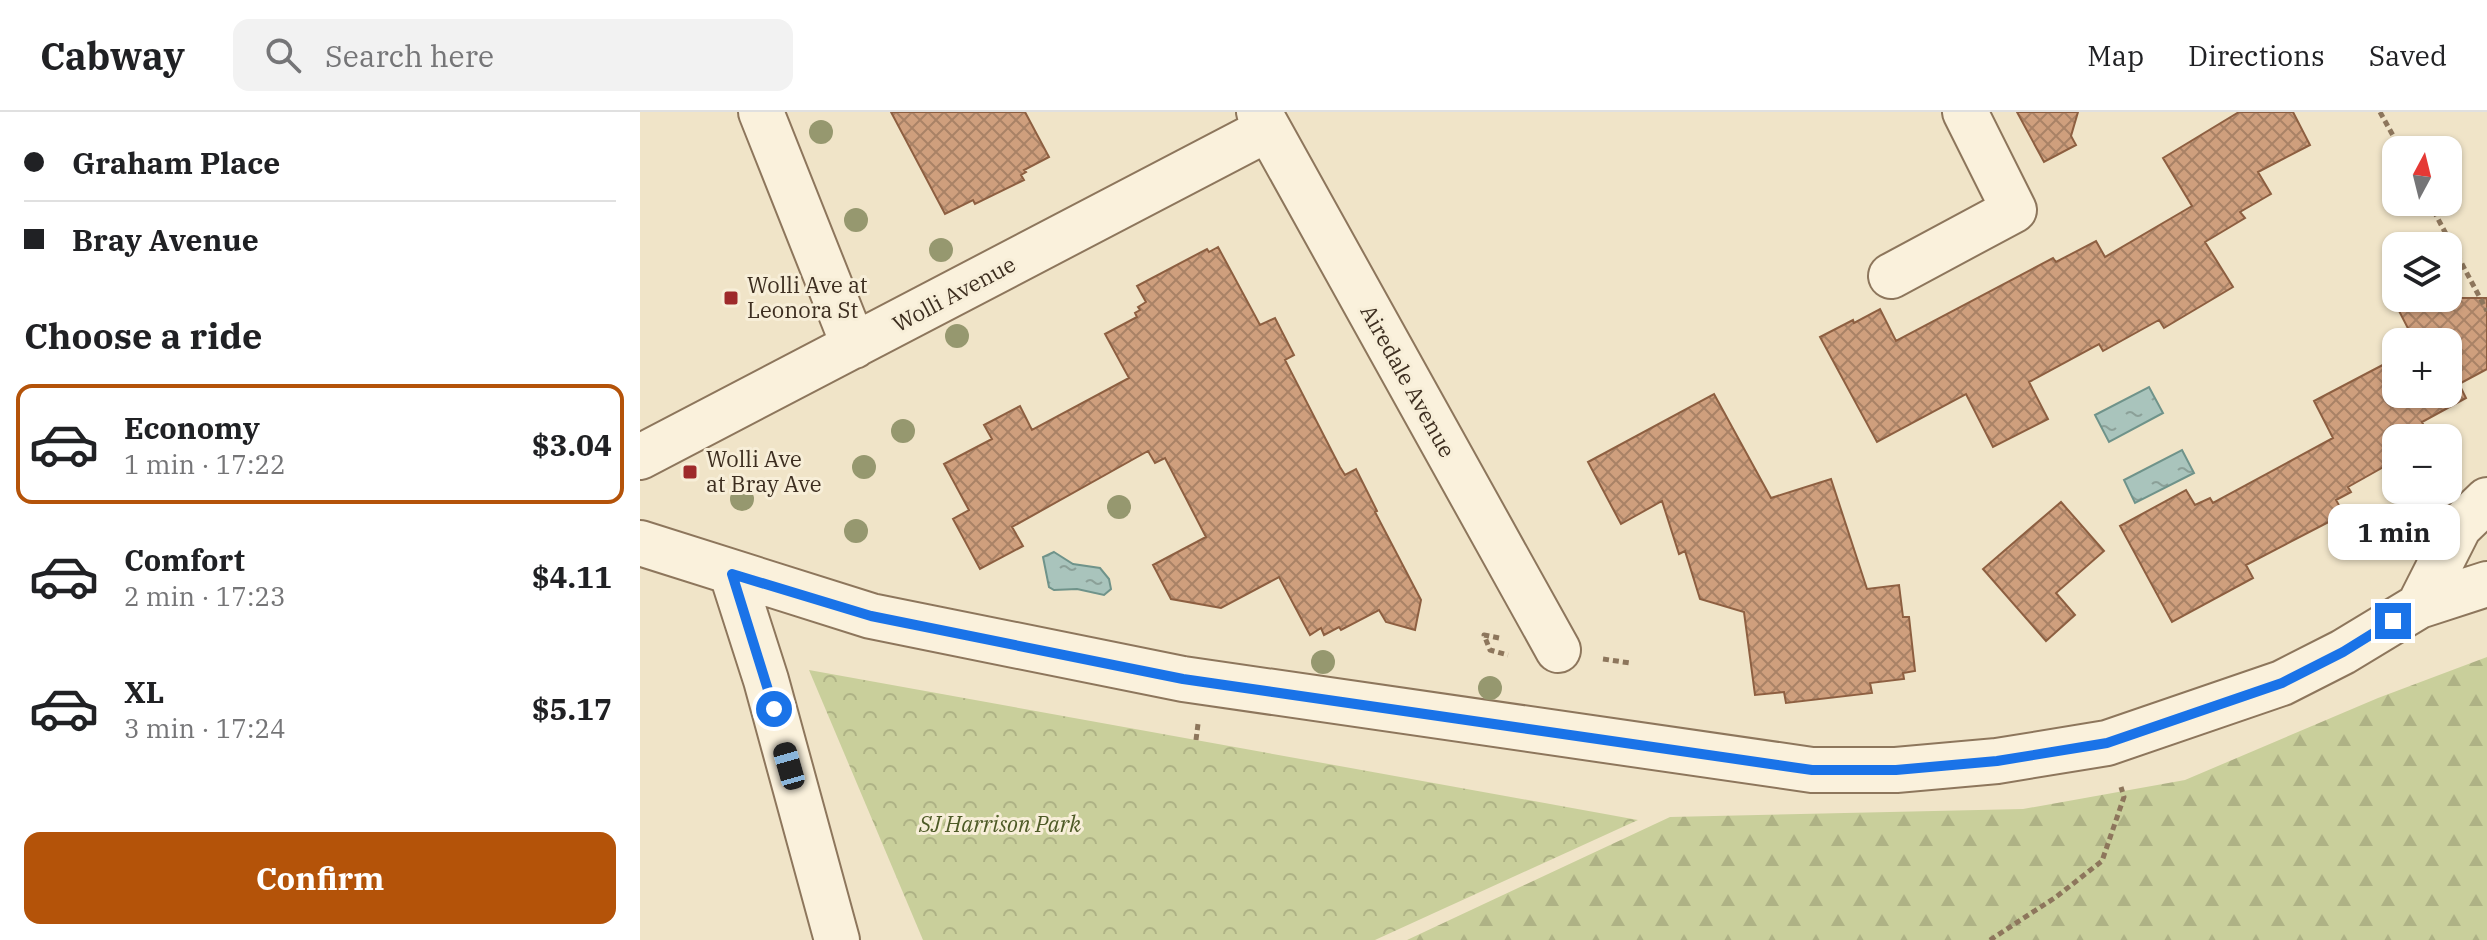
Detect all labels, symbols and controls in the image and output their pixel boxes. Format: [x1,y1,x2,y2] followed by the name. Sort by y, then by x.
[233,19,793,91] search box
[40,31,185,80] text: Cabway
[261,33,305,77] icon: search
[325,36,494,75] text: Search here
[2087,37,2144,74] text: Map
[2188,37,2325,74] text: Directions
[2369,37,2447,74] text: Saved
[2382,136,2462,216] north arrow
[2382,136,2462,504] map controls
[72,143,280,182] text: Graham Place
[72,220,259,259] text: Bray Avenue
[2382,232,2462,312] button: layers
[887,249,1020,338] street label: Wolli Avenue
[747,270,868,324] place label: Wolli Ave at Leonora St
[722,289,740,307] marker: Wolli Ave at Leonora St
[1355,299,1462,462] street label: Airedale Avenue
[24,312,263,359] text: Choose a ride
[2382,328,2462,408] button: +
[28,408,100,480] icon: car
[124,408,260,447] text: Economy
[2382,424,2462,504] button: −
[532,425,612,464] text: $3.04
[706,444,822,498] place label: Wolli Ave at Bray Ave
[124,447,286,481] text: 1 min · 17:22
[681,463,699,481] marker: Wolli Ave at Bray Ave
[2327,505,2459,561] callout: 1 min
[2358,515,2430,549] text: 1 min
[28,540,100,612] icon: car
[124,540,245,579] text: Comfort
[532,557,612,596] text: $4.11
[124,579,286,613] text: 2 min · 17:23
[2375,603,2411,639] route end
[28,672,100,744] icon: car
[124,672,164,711] text: XL
[532,689,612,728] text: $5.17
[756,691,792,727] route start
[124,711,286,745] text: 3 min · 17:24
[771,740,807,792] car
[918,809,1081,838] park label: SJ Harrison Park
[24,832,616,924] button: Confirm

